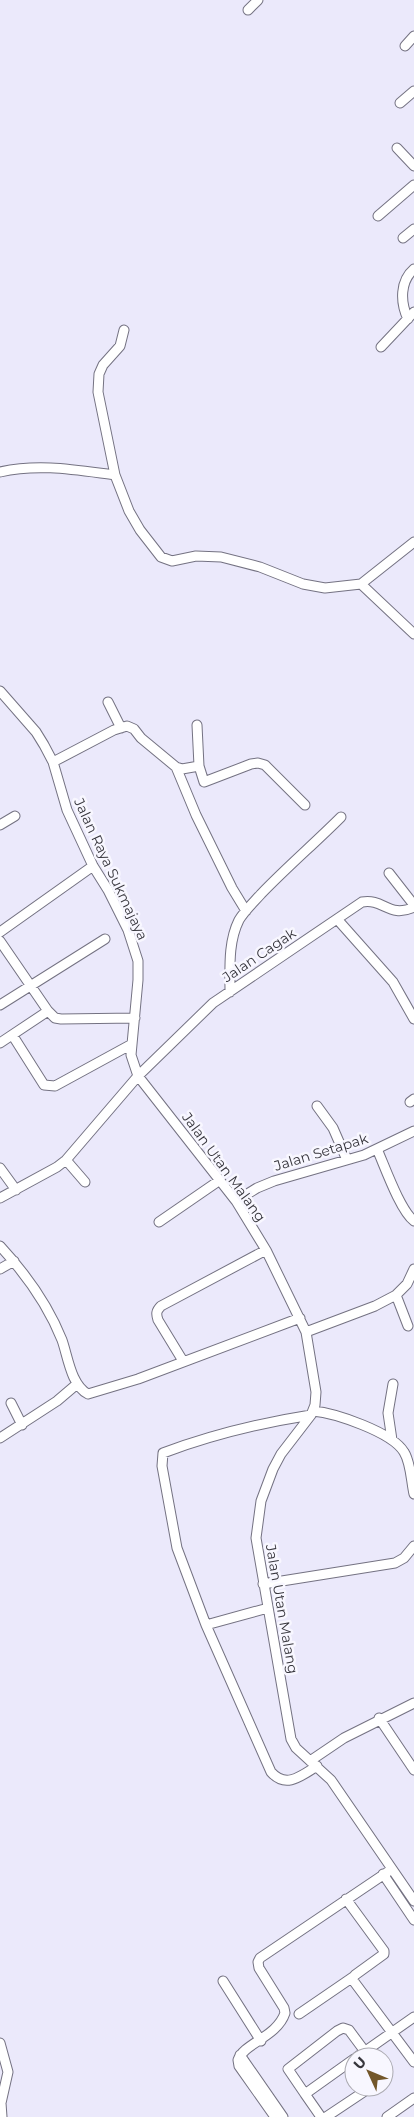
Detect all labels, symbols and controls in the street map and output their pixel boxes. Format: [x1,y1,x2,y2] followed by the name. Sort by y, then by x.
[70,794,152,943] street label: Jalan Raya Sukmajaya
[218,923,300,987] street label: Jalan Cagak
[178,1108,270,1225] street label: Jalan Utan Malang
[271,1129,371,1175] street label: Jalan Setapak
[262,1542,302,1675] street label: Jalan Utan Malang
[344,2047,394,2097] north arrow
[349,2053,370,2073] text: U

